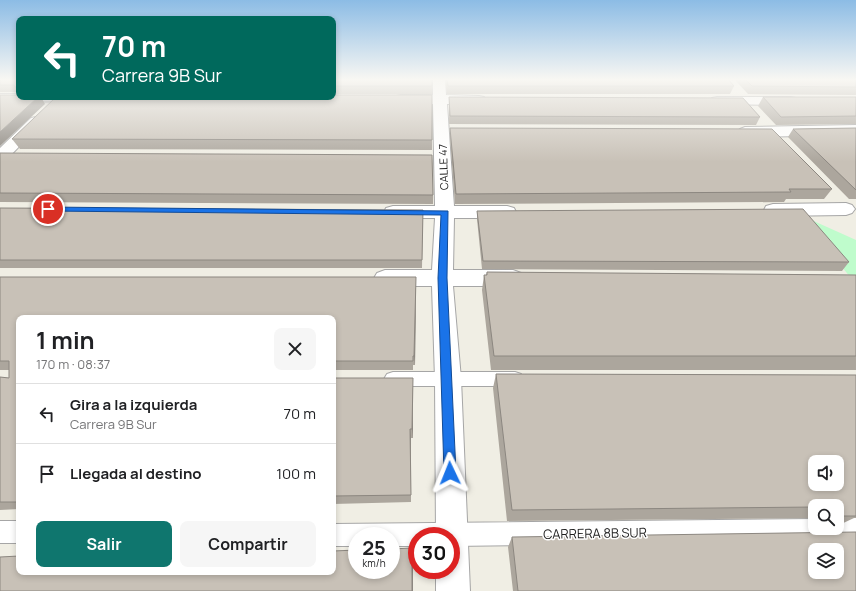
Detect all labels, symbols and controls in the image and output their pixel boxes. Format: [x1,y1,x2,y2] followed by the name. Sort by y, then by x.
[102,27,166,65] text: 70 m
[36,32,88,84] icon: left
[102,63,222,87] text: Carrera 9B Sur
[435,144,451,190] street label: CALLE 47
[31,192,65,226] pin
[37,198,59,220] icon: arrive
[36,323,95,356] text: 1 min
[274,328,316,370] button: close
[36,355,110,373] text: 170 m · 08:37
[70,394,197,415] text: Gira a la izquierda
[36,403,58,425] icon: left
[284,403,316,424] text: 70 m
[70,415,157,433] text: Carrera 9B Sur
[429,452,471,494] position arrow
[808,455,844,579] map controls
[808,455,844,491] button: sound
[36,463,58,485] icon: arrive
[70,463,202,484] text: Llegada al destino
[276,463,316,484] text: 100 m
[808,499,844,535] button: search
[36,521,172,567] button: Salir
[180,521,316,567] button: Compartir
[543,523,647,543] street label: CARRERA 8B SUR
[408,527,460,579] speed limit sign: 30
[362,534,386,561] text: 25
[808,543,844,579] button: layers
[362,556,386,570] text: km/h

